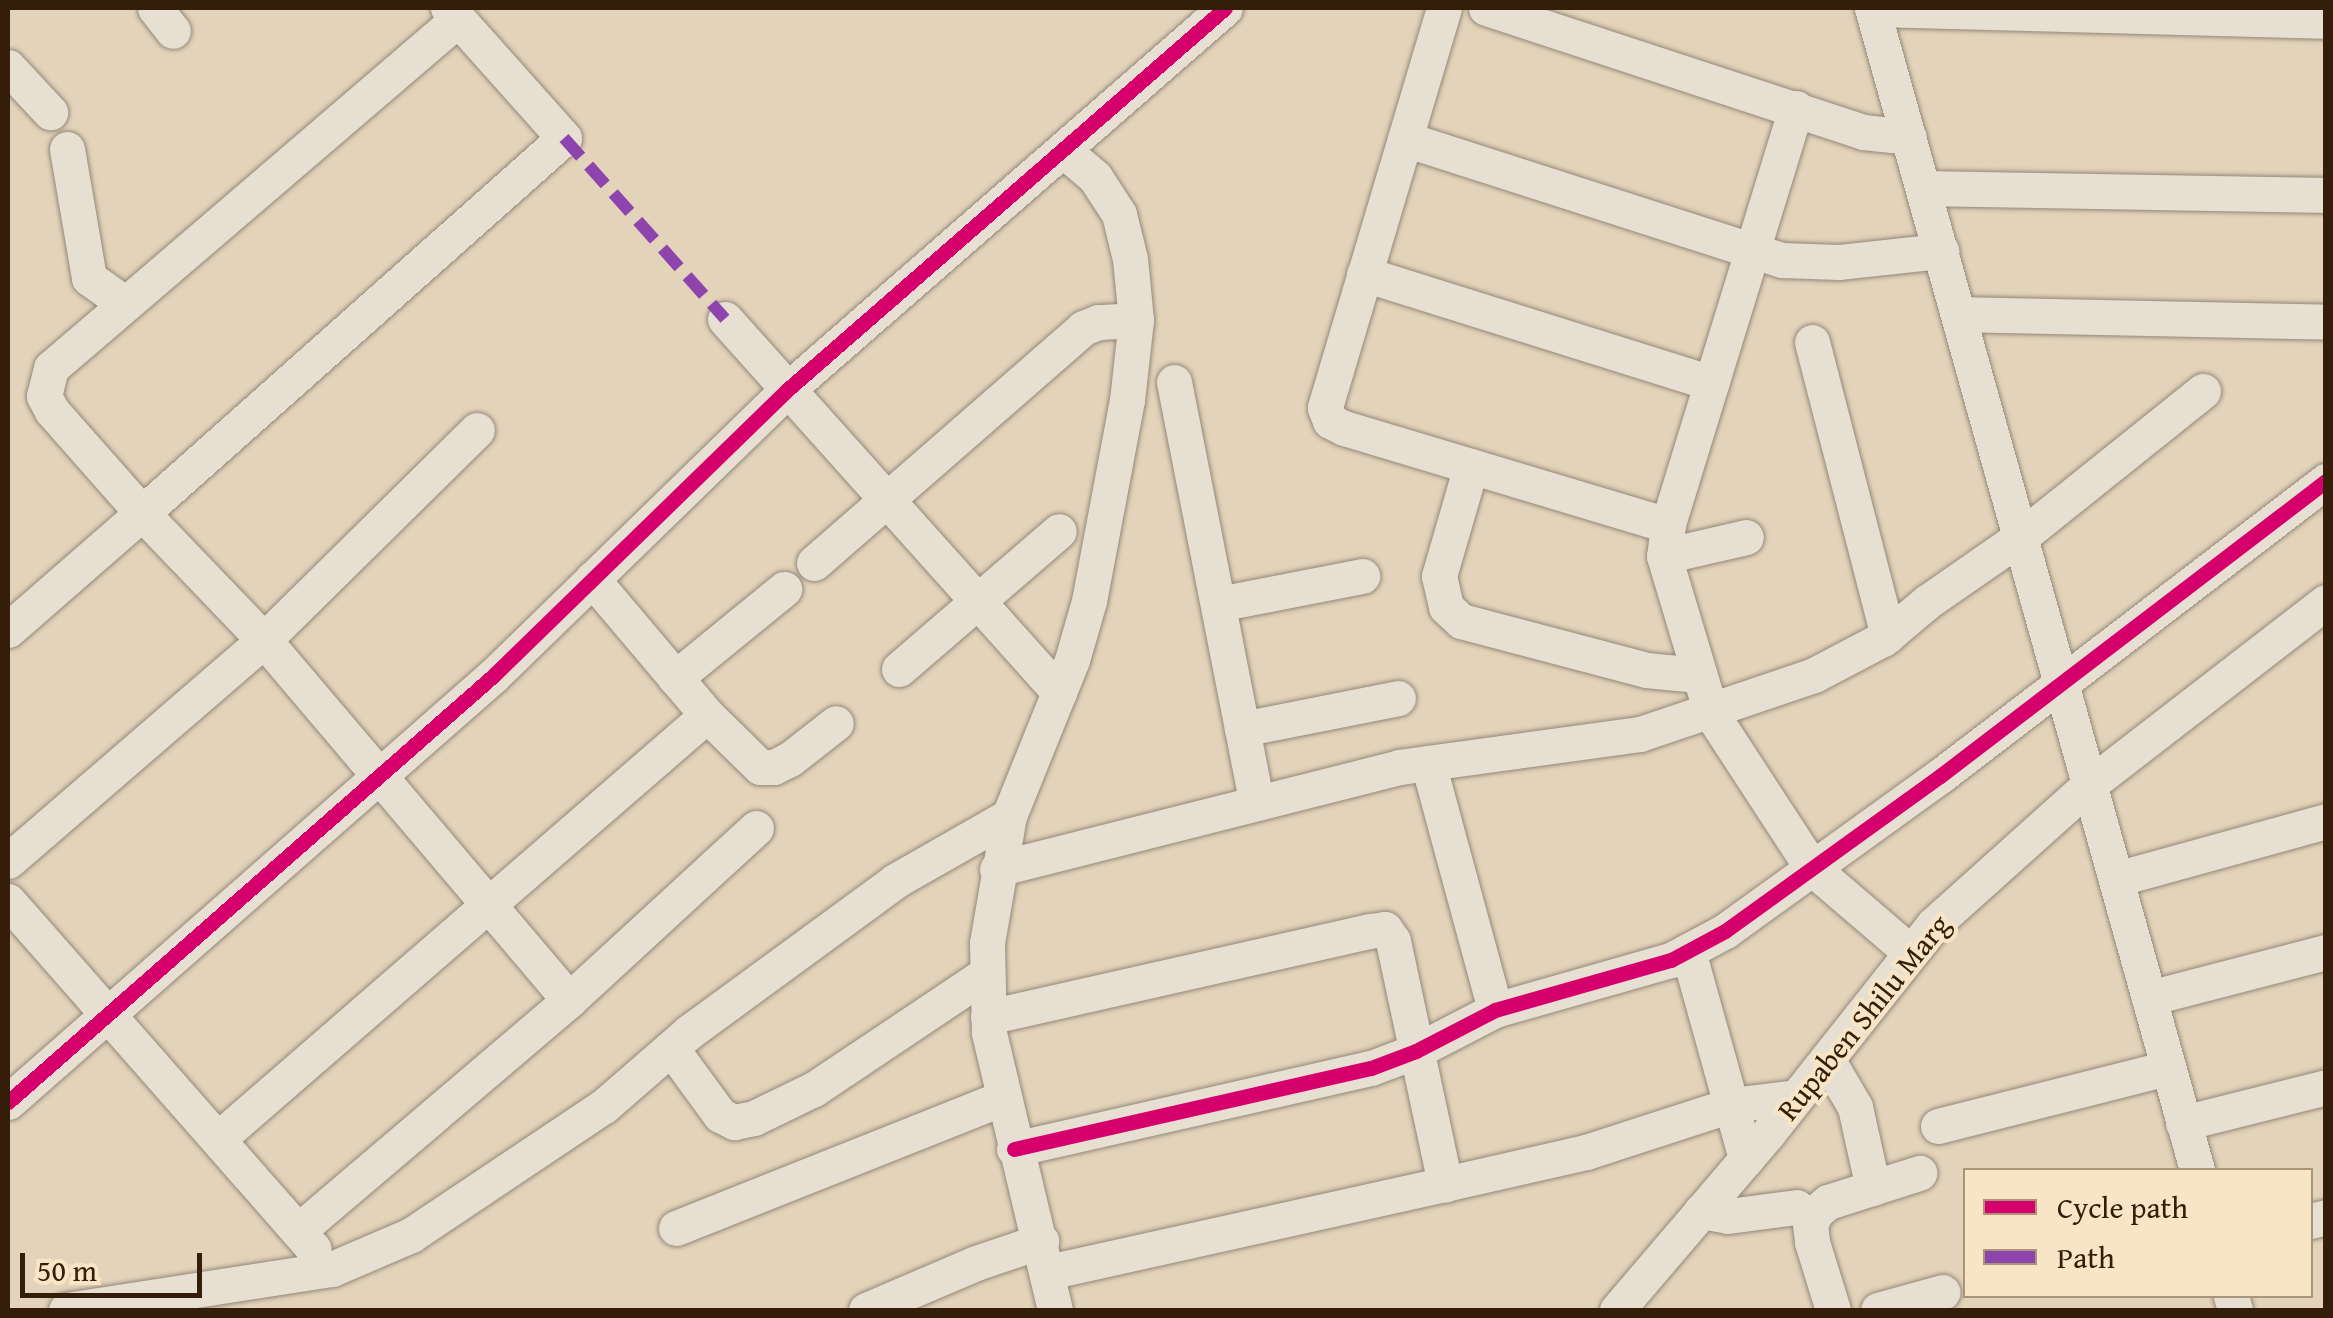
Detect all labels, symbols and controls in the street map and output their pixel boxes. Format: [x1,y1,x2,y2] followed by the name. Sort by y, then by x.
[1769,907,1957,1127] street label: Rupaben Shilu Marg
[1963,1168,2313,1298] legend
[2057,1185,2188,1229] text: Cycle path
[25,1233,208,1295] scale bar
[2057,1235,2115,1279] text: Path
[37,1248,97,1292] text: 50 m

